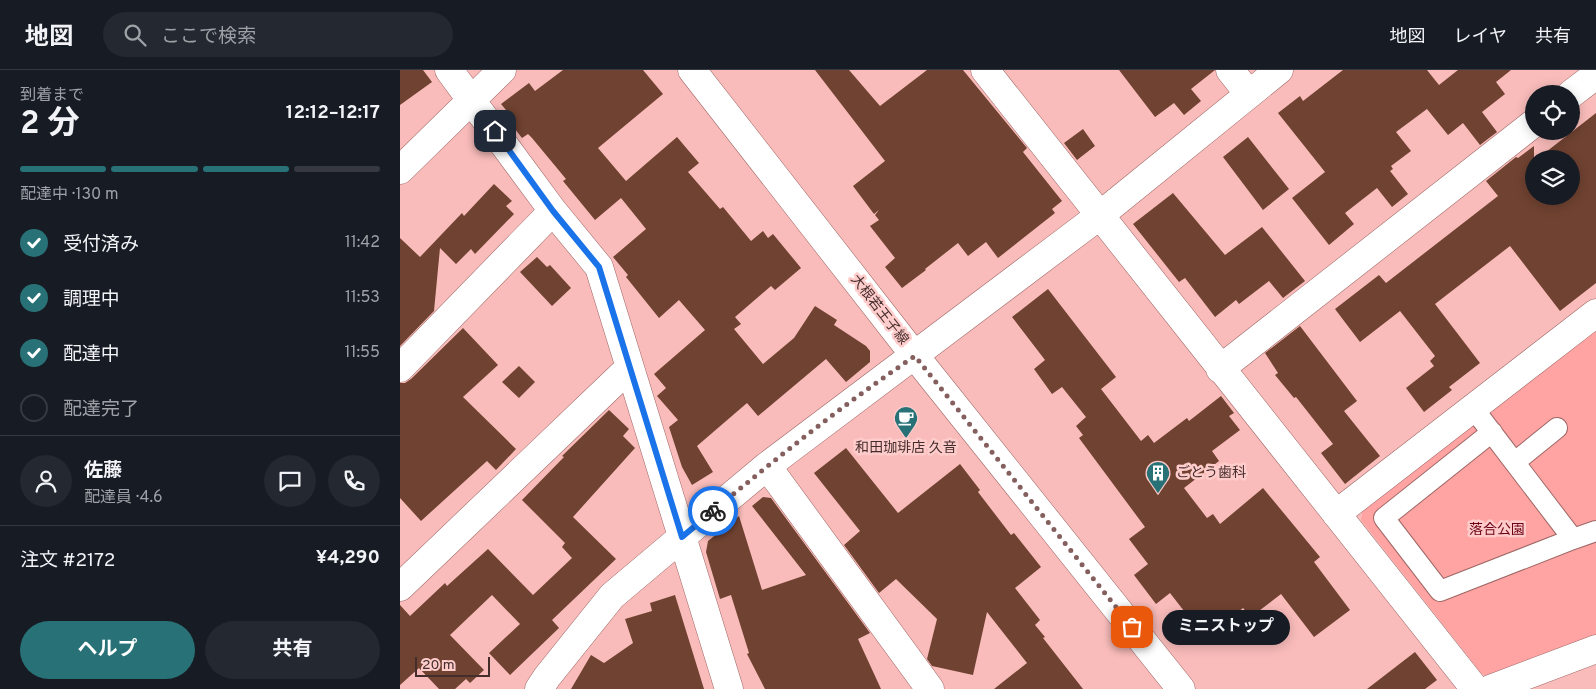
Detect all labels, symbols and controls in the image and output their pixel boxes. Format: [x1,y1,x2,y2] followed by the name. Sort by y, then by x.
[103,12,453,57] search box
[121,21,149,49] icon: search
[25,23,73,53] text: 地図
[161,25,256,49] text: ここで検索
[1390,26,1426,49] text: 地図
[1454,26,1507,49] text: レイヤ
[1535,26,1571,49] text: 共有
[1525,85,1580,205] map controls
[1525,85,1580,140] button: locate
[20,86,84,106] text: 到着まで
[286,101,380,125] text: 12:12–12:17
[20,105,80,145] text: 2 分
[474,110,516,152] pin
[481,117,509,145] icon: home
[1525,150,1580,205] button: layers
[20,185,119,205] text: 配達中 · 130 m
[20,229,48,257] icon: check
[63,233,139,257] text: 受付済み
[345,233,380,253] text: 11:42
[846,272,912,348] street label: 大根若王子線
[20,284,48,312] icon: check
[63,288,120,312] text: 調理中
[345,288,380,308] text: 11:53
[20,339,48,367] icon: check
[63,343,120,367] text: 配達中
[345,343,380,363] text: 11:55
[63,398,139,422] text: 配達完了
[893,405,919,439] cafe icon: 和田珈琲店 久音
[855,440,957,457] place label: 和田珈琲店 久音
[20,455,72,507] button: person
[264,455,316,507] button: chat
[328,455,380,507] button: phone
[84,459,122,483] text: 佐藤
[1145,460,1171,494] building icon: ごとう歯科
[1176,464,1246,482] place label: ごとう歯科
[688,486,738,536] courier
[84,488,163,508] text: 配達員 · 4.6
[699,497,727,525] icon: bike
[1469,522,1525,539] park label: 落合公園
[316,546,380,570] text: ¥4,290
[20,549,115,573] text: 注文 #2172
[1111,606,1153,648] pin
[1162,610,1290,644] callout: ミニストップ
[1118,613,1146,641] icon: bag
[1178,617,1274,637] text: ミニストップ
[20,621,195,679] button: ヘルプ
[205,621,380,679] button: 共有
[415,654,490,677] scale bar
[422,657,455,674] text: 20 m

